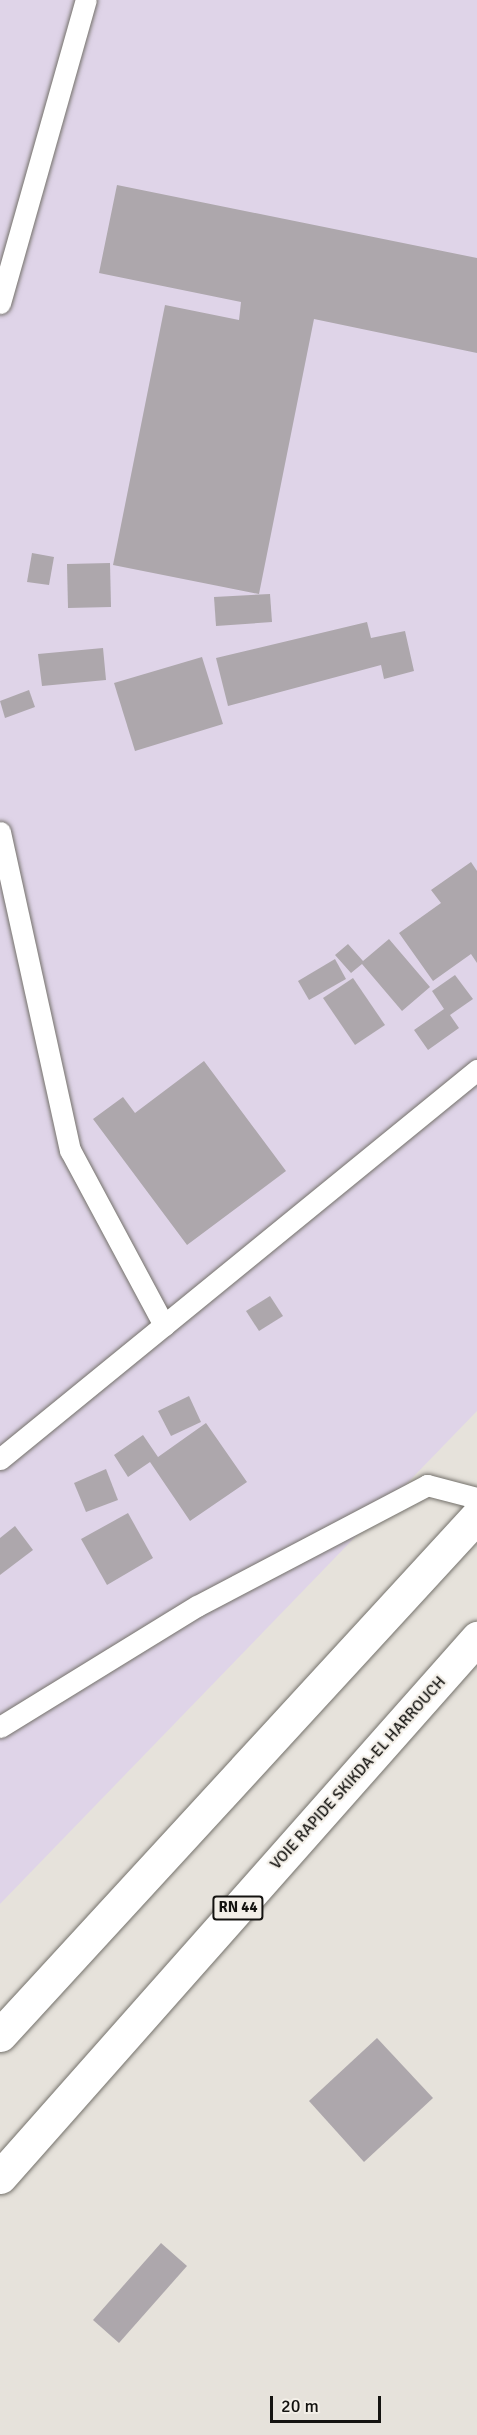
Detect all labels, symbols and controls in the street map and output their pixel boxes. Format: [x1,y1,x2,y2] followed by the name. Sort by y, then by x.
[266,1673,450,1873] street label: VOIE RAPIDE SKIKDA-EL HARROUCH
[211,1896,265,1920] road number: RN 44
[273,2384,384,2422] scale bar
[281,2395,319,2417] text: 20 m

